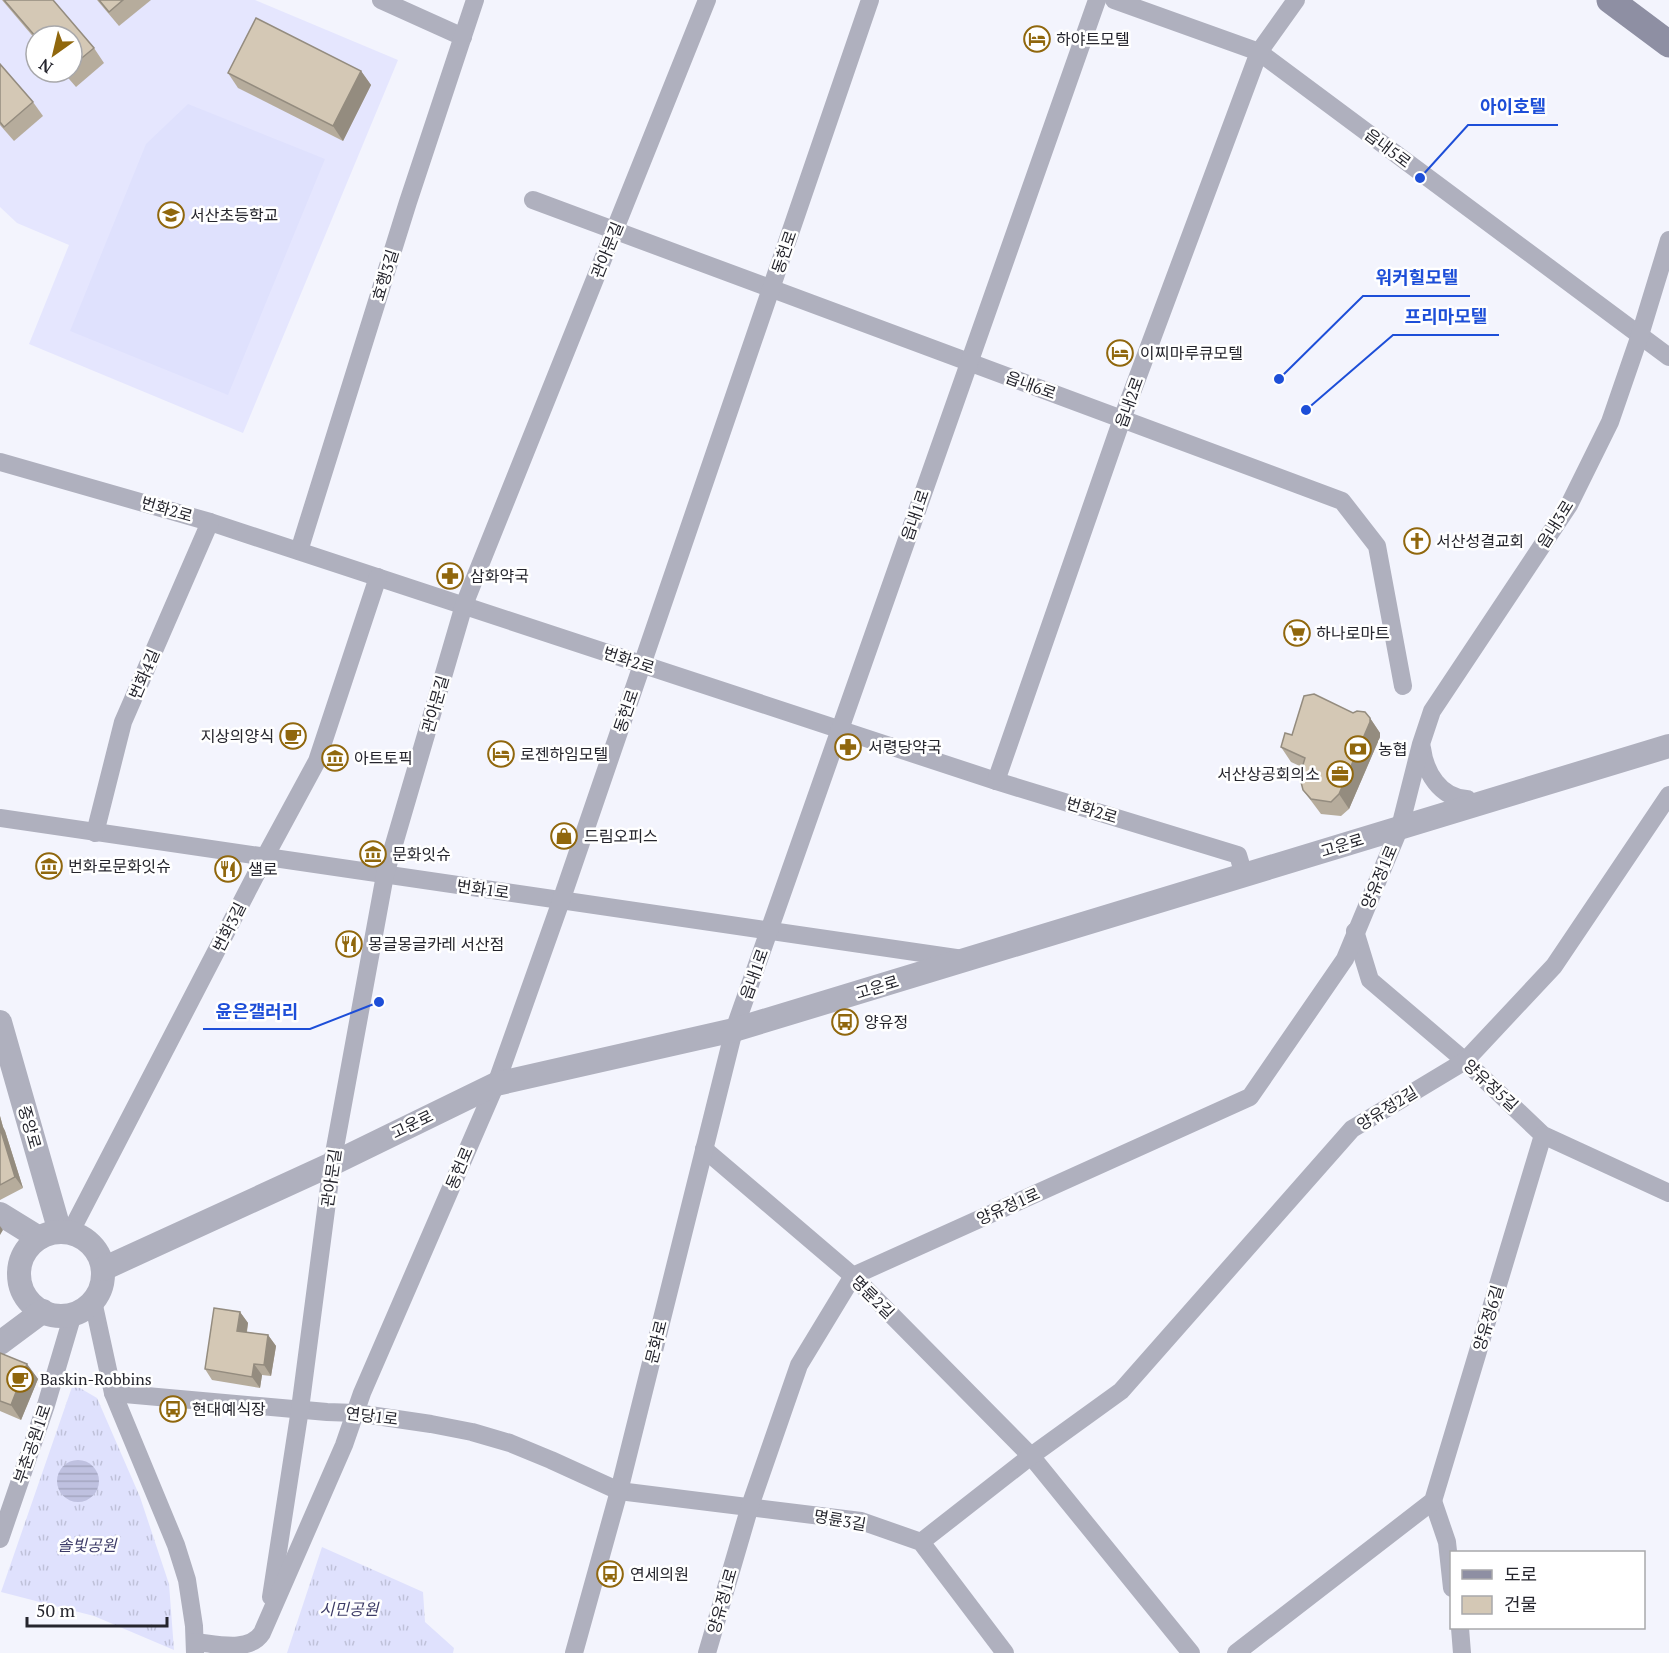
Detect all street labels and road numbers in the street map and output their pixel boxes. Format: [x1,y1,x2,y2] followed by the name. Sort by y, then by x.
[1360,123,1416,173] street label: 읍내5로
[586,219,628,281] street label: 관아문길
[766,227,802,276] street label: 동헌로
[367,247,403,303] street label: 효행3길
[1002,366,1060,404] street label: 읍내6로
[1110,373,1148,431] street label: 읍내2로
[896,486,934,543] street label: 읍내1로
[139,491,196,527] street label: 번화2로
[1532,496,1578,552] street label: 읍내3로
[601,641,658,679] street label: 번화2로
[124,645,164,703] street label: 번화4길
[416,673,454,735] street label: 관아문길
[608,686,644,735] street label: 동헌로
[1064,792,1121,828] street label: 번화2로
[1318,828,1367,862] street label: 고운로
[1356,841,1402,912] street label: 양유정1로
[455,874,511,904] street label: 번화1로
[207,899,251,955] street label: 번화3길
[735,945,773,1003] street label: 읍내1로
[853,970,902,1004] street label: 고운로
[1459,1054,1523,1116] street label: 양유정5길
[1353,1081,1421,1135] street label: 양유정2길
[13,1103,47,1152] street label: 중앙로
[387,1104,437,1144] street label: 고운로
[440,1143,478,1193] street label: 동헌로
[316,1147,346,1209] street label: 관아문길
[973,1182,1044,1230] street label: 양유정1로
[847,1271,899,1323] street label: 명륜2길
[1468,1283,1508,1353] street label: 양유정6길
[640,1318,672,1366] street label: 문화로
[8,1401,56,1486] street label: 부춘공원1로
[345,1402,400,1430] street label: 연당1로
[812,1505,868,1535] street label: 명륜3길
[702,1565,742,1636] street label: 양유정1로

